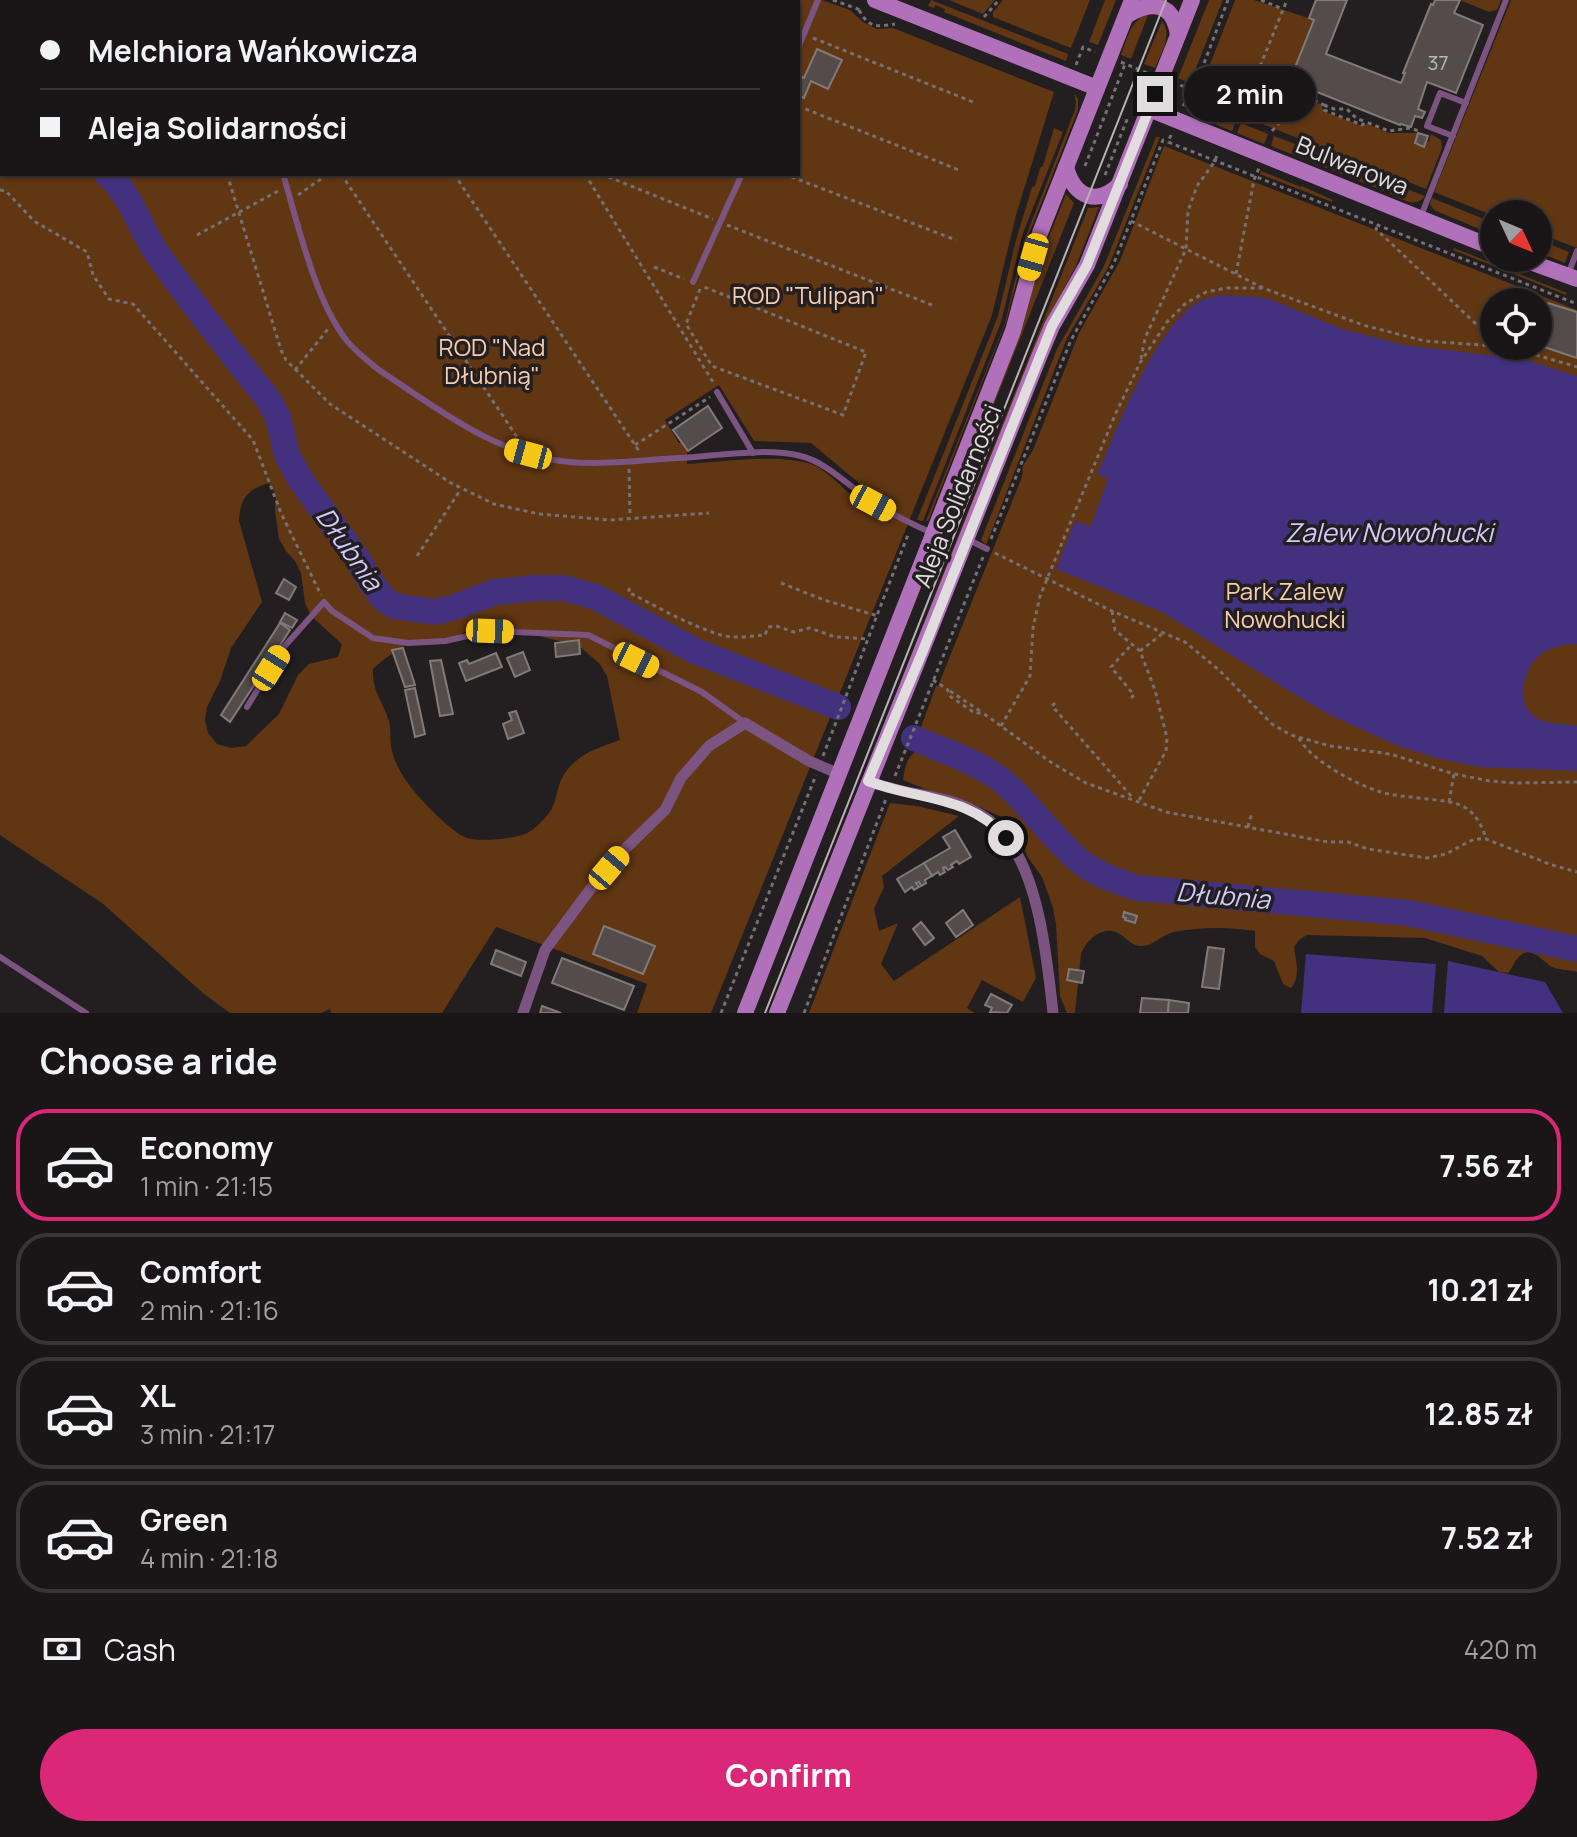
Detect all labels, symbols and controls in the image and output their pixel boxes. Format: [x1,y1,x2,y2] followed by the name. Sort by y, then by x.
[88,30,418,71] text: Melchiora Wańkowicza
[1427,49,1449,76] house number: 37
[1183,66,1315,122] callout: 2 min
[1137,76,1173,112] route end
[1216,76,1284,112] text: 2 min
[88,107,348,148] text: Aleja Solidarności
[1291,127,1414,202] street label: Bulwarowa
[1480,200,1552,272] north arrow
[1480,200,1552,360] map controls
[1015,231,1051,283] car
[732,278,884,311] park label: ROD "Tulipan"
[1480,288,1552,360] button: locate
[439,330,545,391] park label: ROD "Nad Dłubnią"
[905,399,1008,592] street label: Aleja Solidarności
[502,436,554,472] car
[846,481,900,525] car
[308,500,392,599] water label: Dłubnia
[1285,514,1496,550] water label: Zalew Nowohucki
[1224,574,1346,635] park label: Park Zalew Nowohucki
[466,618,514,644] car
[609,639,663,681] car
[248,641,294,695] car
[988,820,1024,856] route start
[584,842,634,894] car
[1175,873,1273,917] water label: Dłubnia
[40,1036,278,1085] text: Choose a ride
[140,1127,273,1168] text: Economy
[44,1129,116,1201] icon: car
[1439,1145,1533,1186] text: 7.56 zł
[140,1168,273,1204] text: 1 min · 21:15
[140,1251,262,1292] text: Comfort
[44,1253,116,1325] icon: car
[1427,1269,1533,1310] text: 10.21 zł
[140,1292,279,1328] text: 2 min · 21:16
[140,1375,176,1416] text: XL
[44,1377,116,1449] icon: car
[1424,1393,1533,1434] text: 12.85 zł
[140,1416,275,1452] text: 3 min · 21:17
[140,1499,228,1540] text: Green
[44,1501,116,1573] icon: car
[1441,1517,1533,1558] text: 7.52 zł
[140,1540,278,1576] text: 4 min · 21:18
[40,1627,84,1671] icon: cash
[104,1629,176,1670] text: Cash
[1464,1631,1537,1667] text: 420 m
[40,1729,1537,1821] button: Confirm

